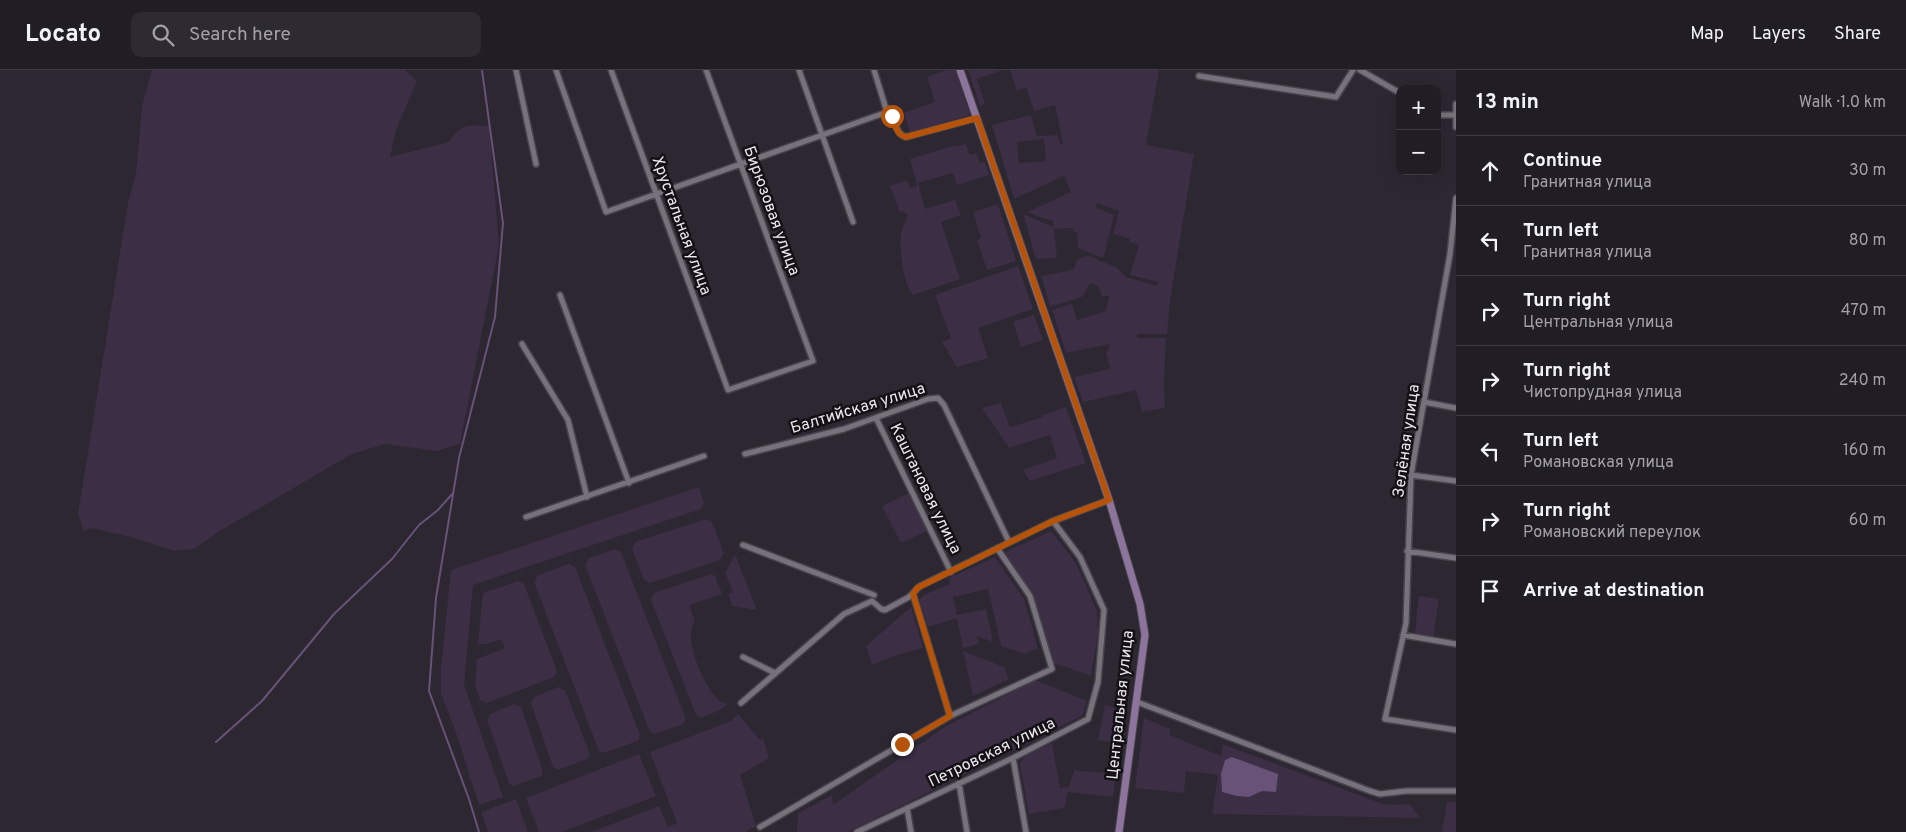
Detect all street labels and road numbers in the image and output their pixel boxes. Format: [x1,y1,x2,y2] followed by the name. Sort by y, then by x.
[738,144,804,278] street label: Бирюзовая улица
[647,154,715,298] street label: Хрустальная улица
[788,379,928,439] street label: Балтийская улица
[1389,383,1425,499] street label: Зелёная улица
[885,420,965,558] street label: Каштановая улица
[1103,629,1139,781] street label: Центральная улица
[925,714,1059,792] street label: Петровская улица

